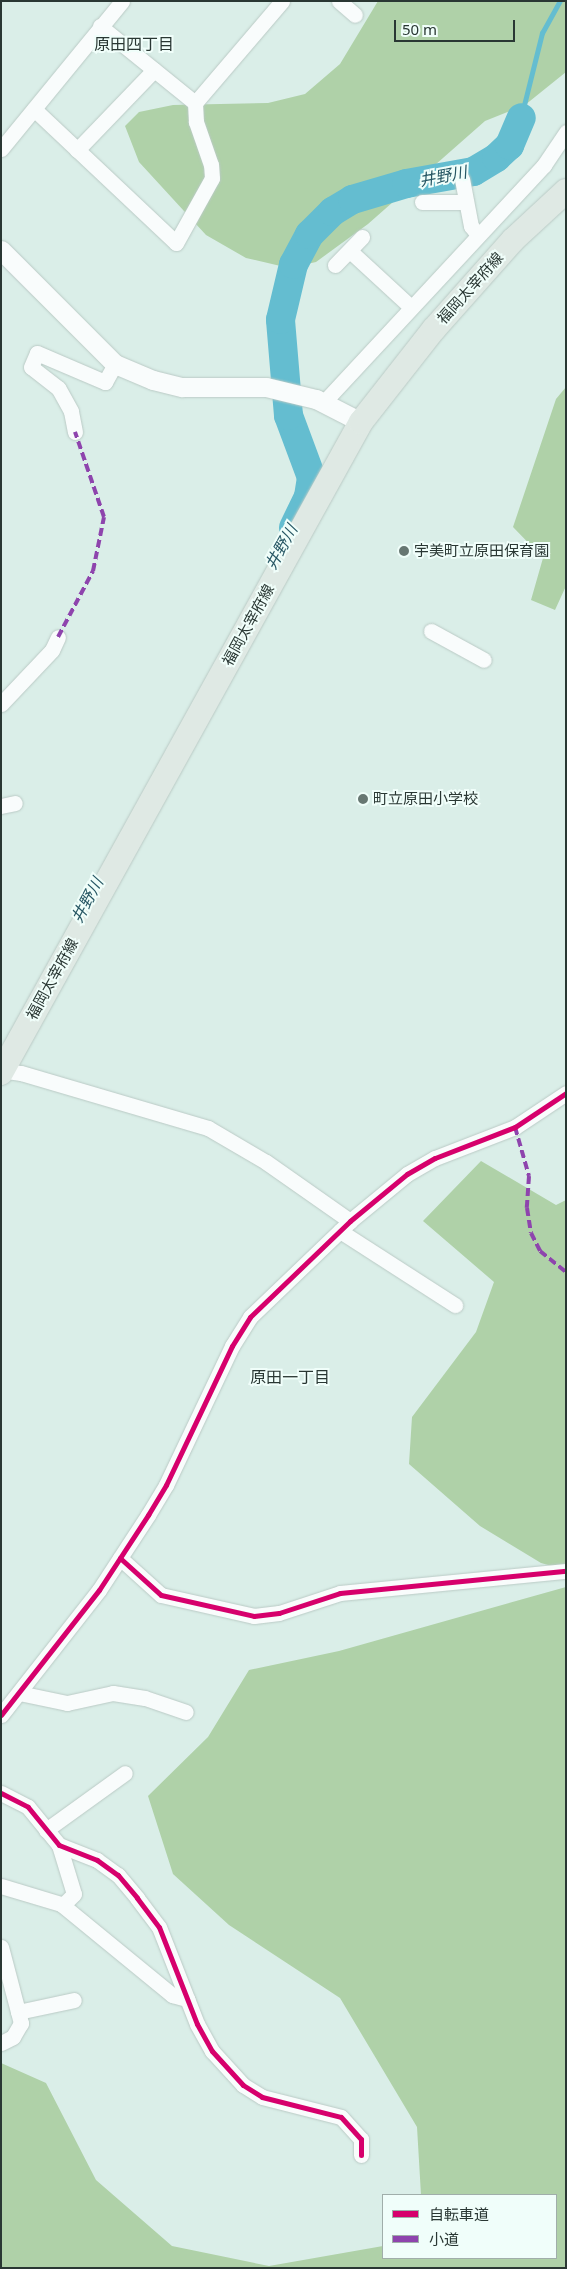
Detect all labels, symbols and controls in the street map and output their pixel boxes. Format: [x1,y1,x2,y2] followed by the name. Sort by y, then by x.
[397,10,518,42] scale bar
[402,19,437,39] text: 50 m
[94,34,174,54] district label: 原田四丁目
[418,162,468,190] water label: 井野川
[433,249,507,327] street label: 福岡太宰府線
[261,521,301,573] water label: 井野川
[414,542,549,560] place label: 宇美町立原田保育園
[398,545,410,557] marker: 宇美町立原田保育園
[218,581,278,669] street label: 福岡太宰府線
[373,790,478,808] place label: 町立原田小学校
[357,793,369,805] marker: 町立原田小学校
[67,874,107,926] water label: 井野川
[22,935,82,1023] street label: 福岡太宰府線
[250,1367,330,1387] district label: 原田一丁目
[382,2194,557,2259] legend
[429,2204,489,2224] text: 自転車道
[429,2229,459,2249] text: 小道

